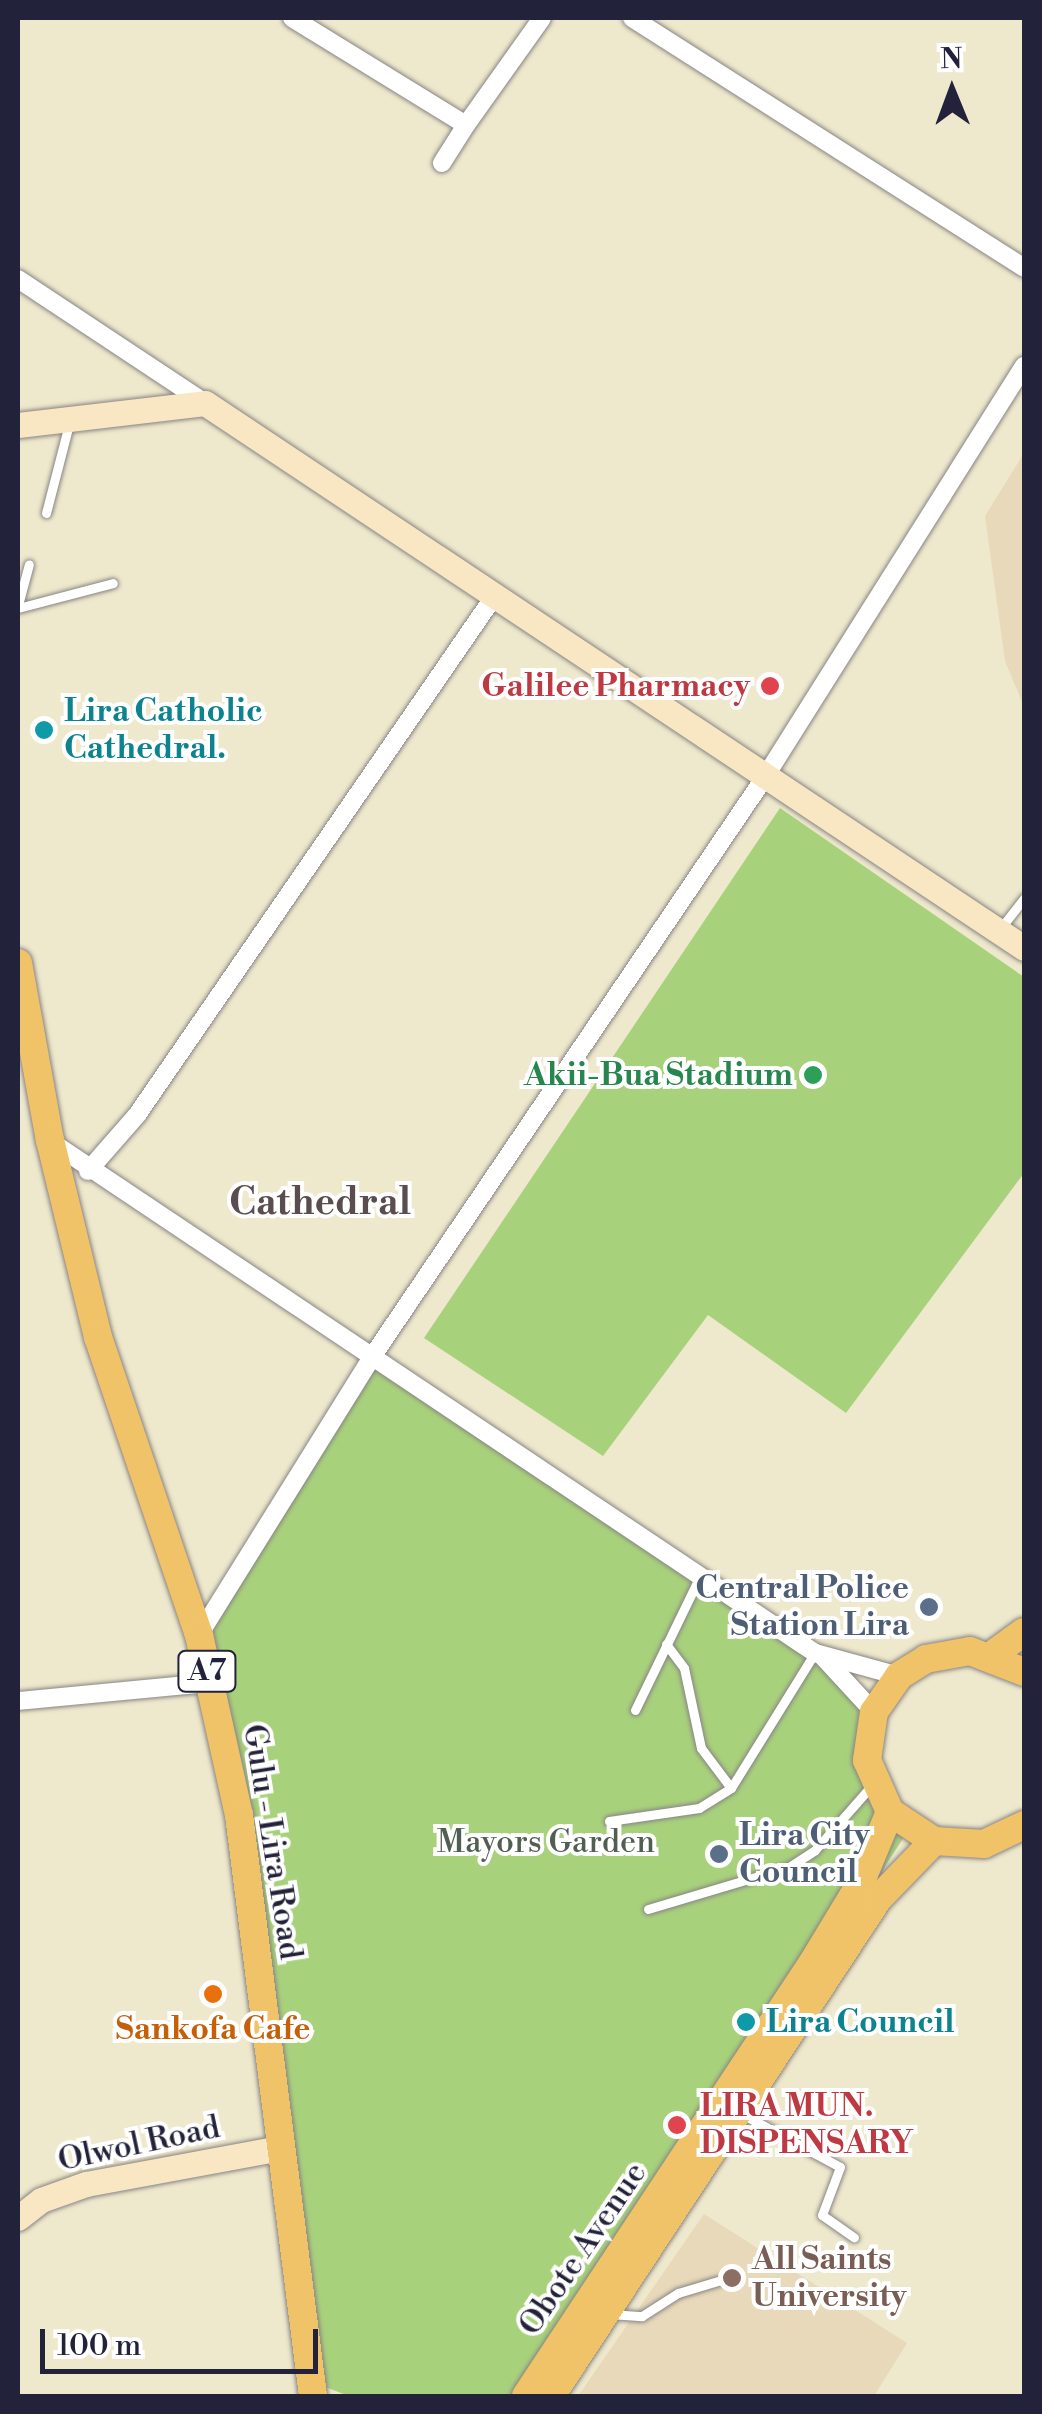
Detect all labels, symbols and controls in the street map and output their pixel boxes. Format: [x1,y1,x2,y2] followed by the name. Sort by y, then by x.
[902,40,1002,140] north arrow
[940,42,963,77] text: N
[481,667,750,705] place label: Galilee Pharmacy
[759,675,781,697] marker: Galilee Pharmacy
[64,693,263,768] place label: Lira Catholic Cathedral.
[33,719,55,741] marker: Lira Catholic Cathedral.
[524,1056,793,1094] place label: Akii-Bua Stadium
[802,1064,824,1086] marker: Akii-Bua Stadium
[229,1180,411,1226] district label: Cathedral
[695,1570,909,1645] place label: Central Police Station Lira
[918,1596,940,1618] marker: Central Police Station Lira
[177,1646,237,1696] road number: A7
[234,1722,310,1962] street label: Gulu - Lira Road
[739,1817,870,1892] place label: Lira City Council
[437,1823,655,1861] park label: Mayors Garden
[708,1843,730,1865] marker: Lira City Council
[202,1983,224,2005] marker: Sankofa Cafe
[766,2003,955,2041] place label: Lira Council
[116,2010,310,2048] place label: Sankofa Cafe
[735,2011,757,2033] marker: Lira Council
[700,2088,914,2163] place label: LIRA MUN. DISPENSARY
[55,2108,223,2180] street label: Olwol Road
[664,2112,690,2138] marker: LIRA MUN. DISPENSARY
[511,2155,655,2343] street label: Obote Avenue
[752,2241,907,2316] place label: All Saints University
[721,2267,743,2289] marker: All Saints University
[45,2309,322,2371] scale bar
[57,2327,141,2365] text: 100 m

